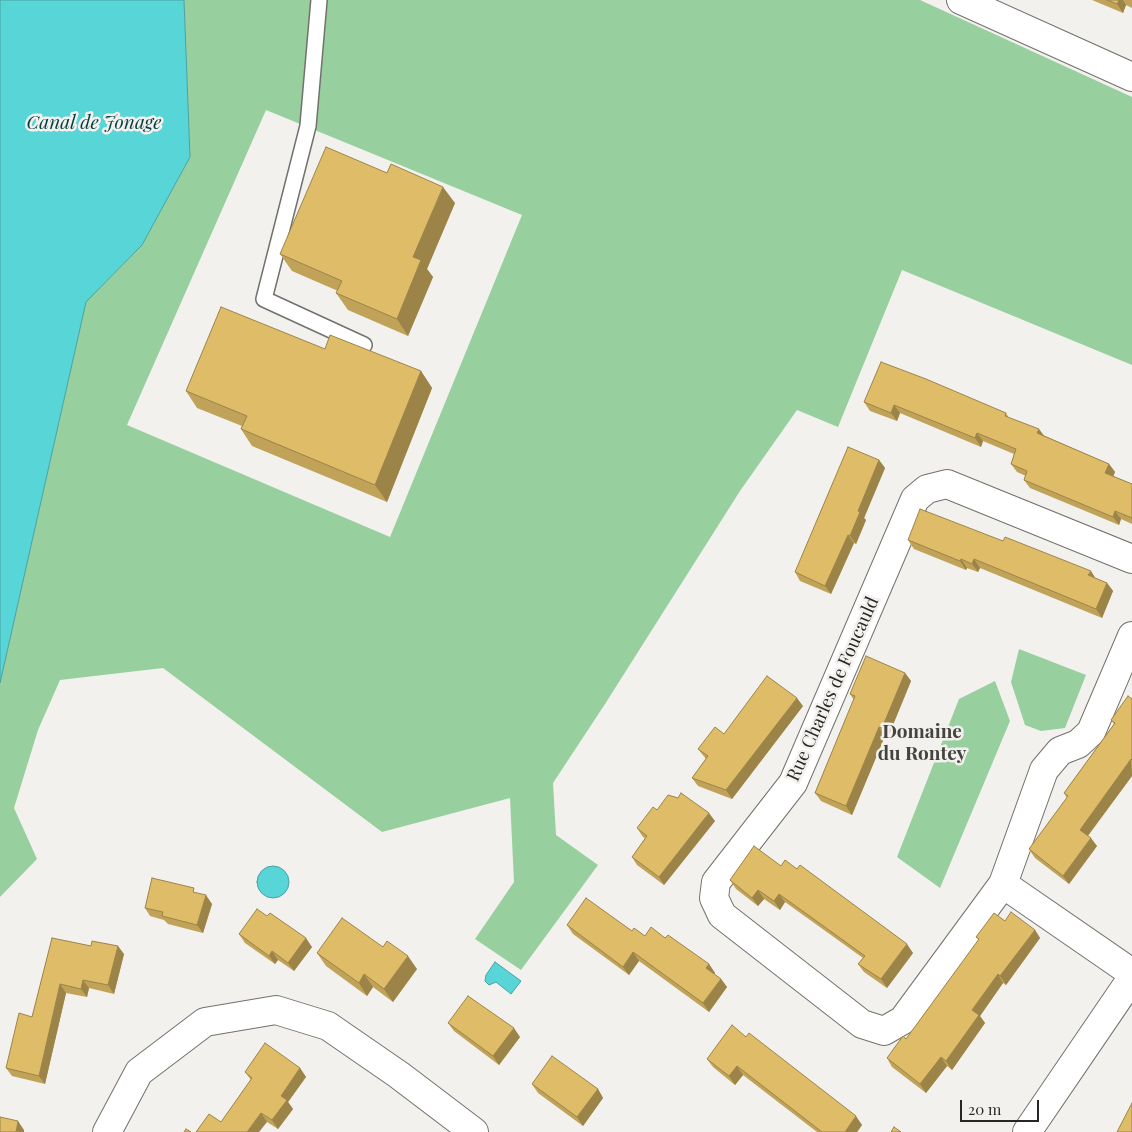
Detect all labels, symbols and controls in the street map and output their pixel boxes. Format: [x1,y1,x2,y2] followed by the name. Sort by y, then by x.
[27,112,161,134] water label: Canal de Jonage
[783,593,883,785] street label: Rue Charles de Foucauld
[878,721,966,765] district label: Domaine du Rontey
[962,1090,1041,1122] scale bar
[968,1099,1001,1119] text: 20 m

